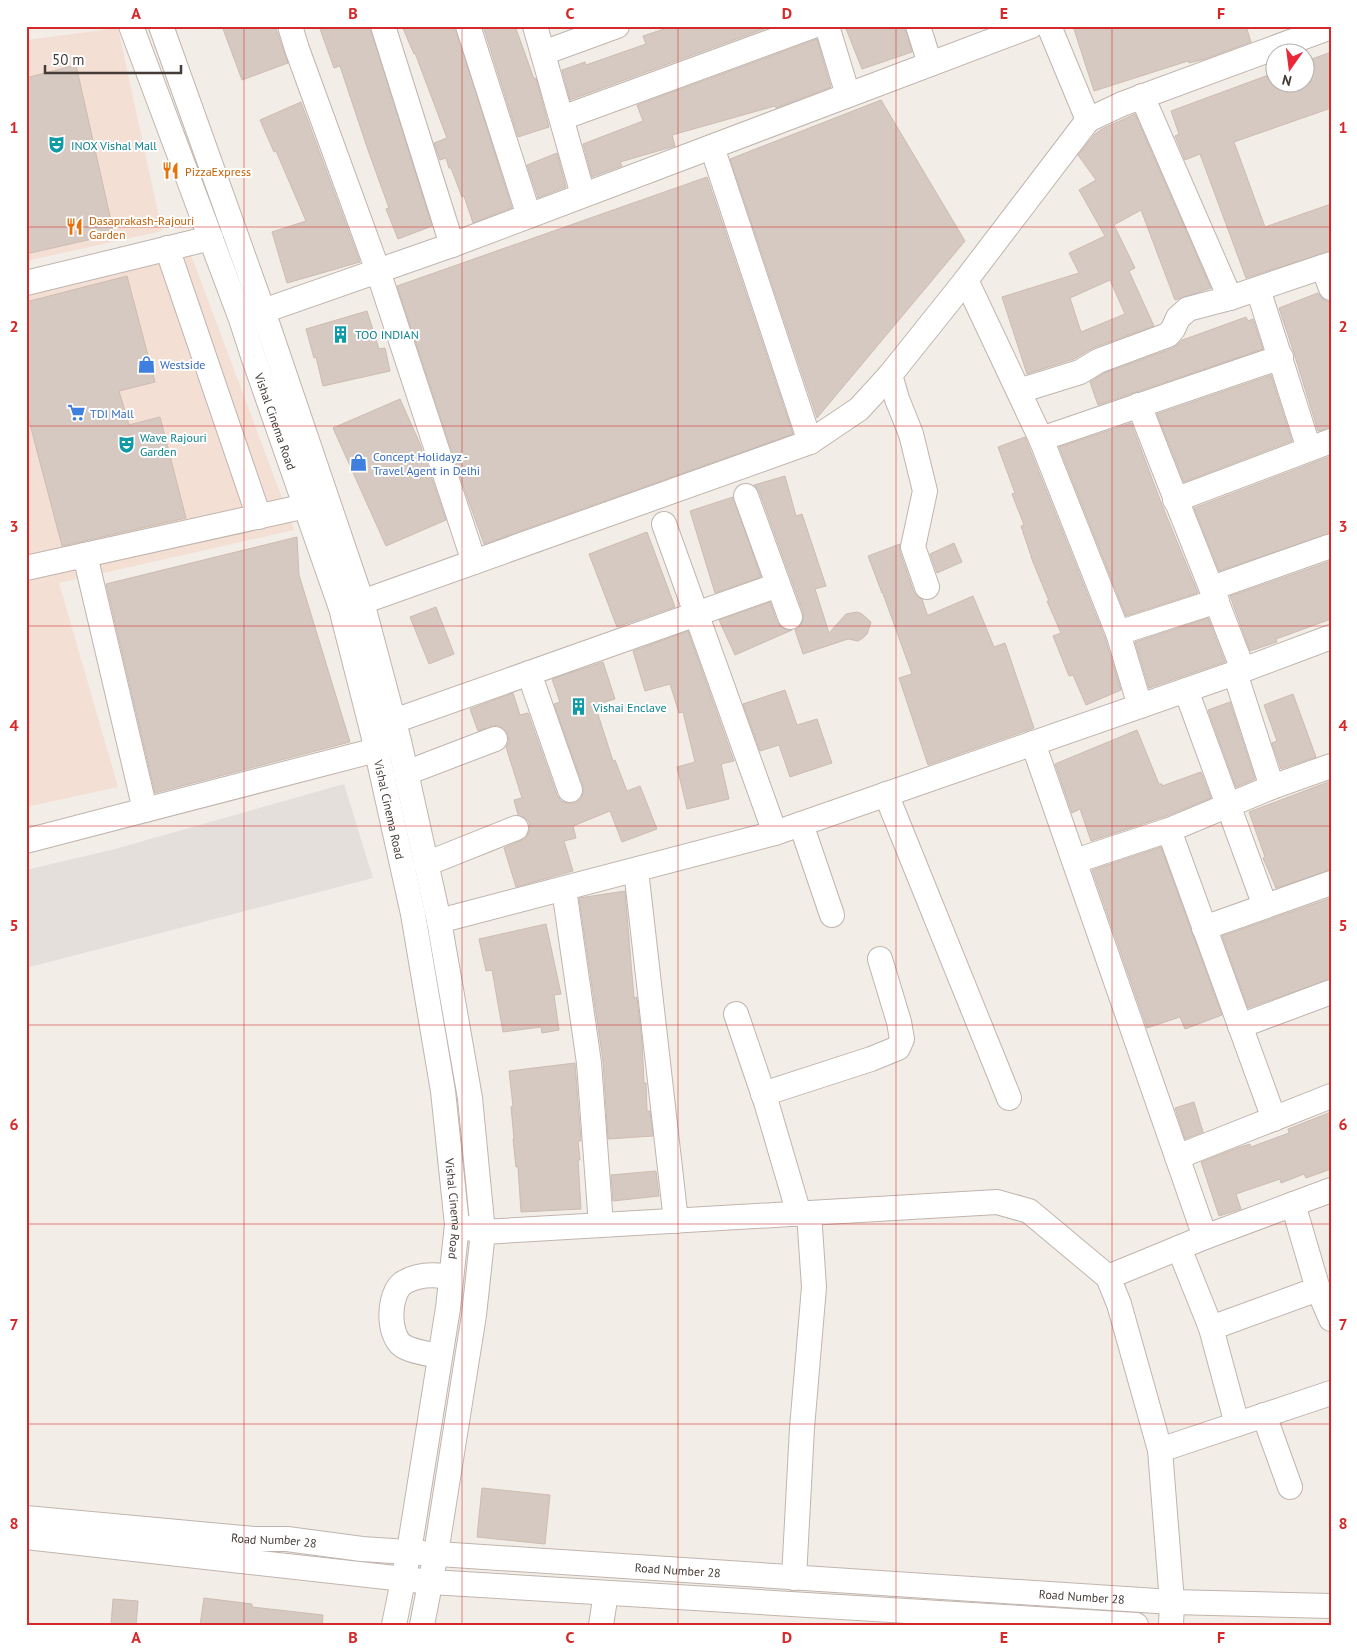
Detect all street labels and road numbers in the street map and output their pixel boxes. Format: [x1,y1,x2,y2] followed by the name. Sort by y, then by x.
[252,370,300,472] street label: Vishal Cinema Road
[371,757,408,861] street label: Vishal Cinema Road
[442,1156,464,1260] street label: Vishal Cinema Road
[230,1529,318,1550] street label: Road Number 28
[634,1559,721,1580] street label: Road Number 28
[1038,1586,1125,1606] street label: Road Number 28

